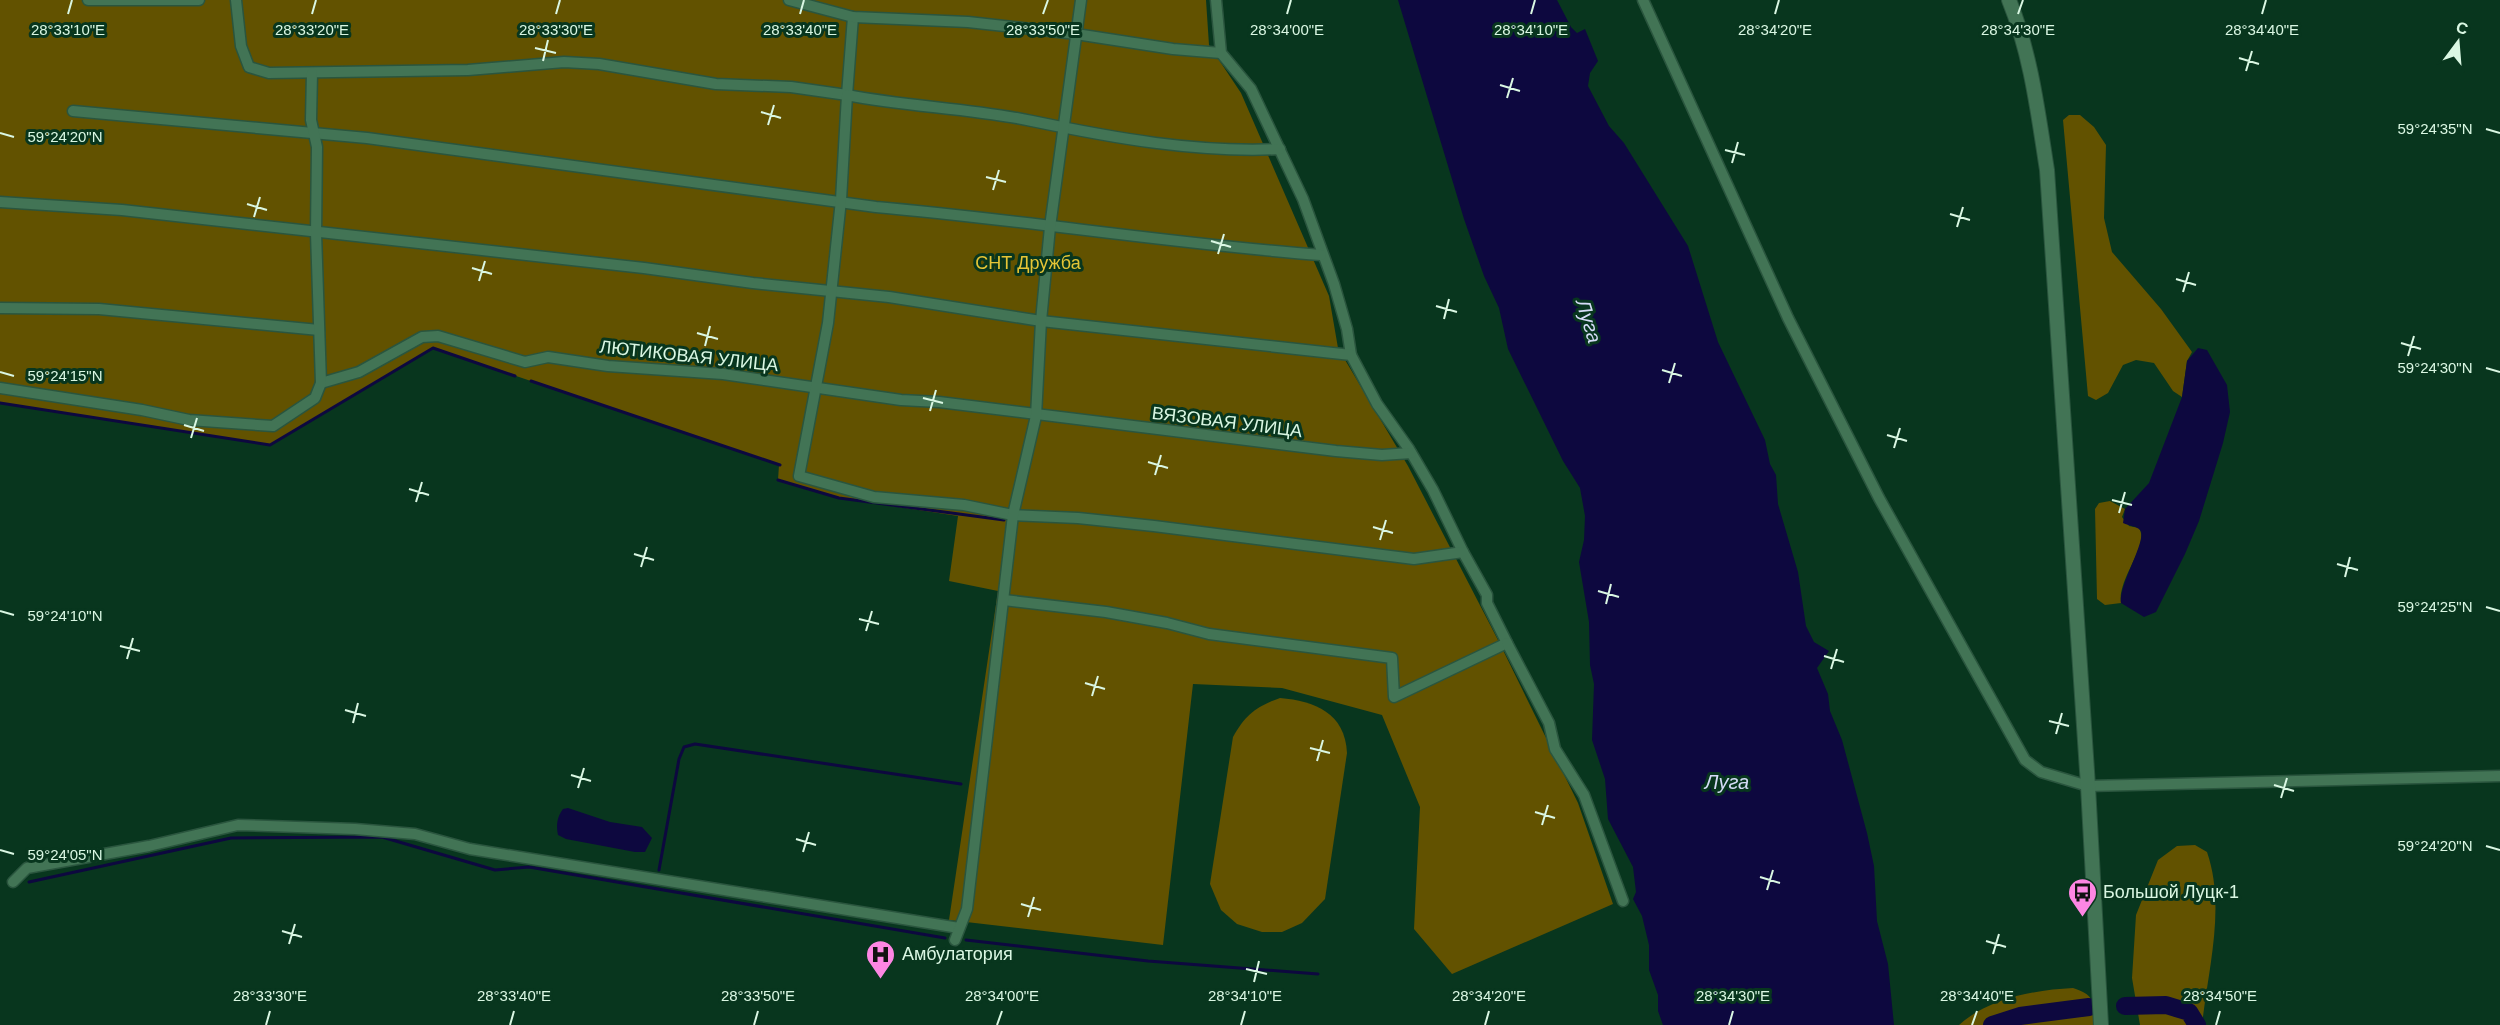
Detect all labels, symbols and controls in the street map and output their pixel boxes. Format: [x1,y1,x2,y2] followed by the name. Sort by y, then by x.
[2428,12,2488,72] north arrow
[2454,18,2470,38] text: С
[31,21,105,38] text: 28°33'10"E
[275,21,349,38] text: 28°33'20"E
[519,21,593,38] text: 28°33'30"E
[763,21,837,38] text: 28°33'40"E
[1006,21,1080,38] text: 28°33'50"E
[1250,21,1324,38] text: 28°34'00"E
[1494,21,1568,38] text: 28°34'10"E
[1738,21,1812,38] text: 28°34'20"E
[1981,21,2055,38] text: 28°34'30"E
[2225,21,2299,38] text: 28°34'40"E
[2397,120,2473,137] text: 59°24'35"N
[27,128,103,145] text: 59°24'20"N
[975,253,1082,273] park label: СНТ Дружба
[1571,295,1606,345] water label: Луга
[599,337,779,375] street label: ЛЮТИКОВАЯ УЛИЦА
[2397,359,2473,376] text: 59°24'30"N
[27,367,103,384] text: 59°24'15"N
[1151,403,1303,441] street label: ВЯЗОВАЯ УЛИЦА
[2397,598,2473,615] text: 59°24'25"N
[27,607,103,624] text: 59°24'10"N
[1703,771,1749,793] water label: Луга
[2397,837,2473,854] text: 59°24'20"N
[27,846,103,863] text: 59°24'05"N
[2066,876,2098,918] bus stop icon: Большой Луцк-1
[2103,882,2239,902] place label: Большой Луцк-1
[865,938,897,980] hospital icon: Амбулатория
[902,944,1013,964] place label: Амбулатория
[233,987,307,1004] text: 28°33'30"E
[477,987,551,1004] text: 28°33'40"E
[721,987,795,1004] text: 28°33'50"E
[965,987,1039,1004] text: 28°34'00"E
[1208,987,1282,1004] text: 28°34'10"E
[1452,987,1526,1004] text: 28°34'20"E
[1696,987,1770,1004] text: 28°34'30"E
[1940,987,2014,1004] text: 28°34'40"E
[2183,987,2257,1004] text: 28°34'50"E

